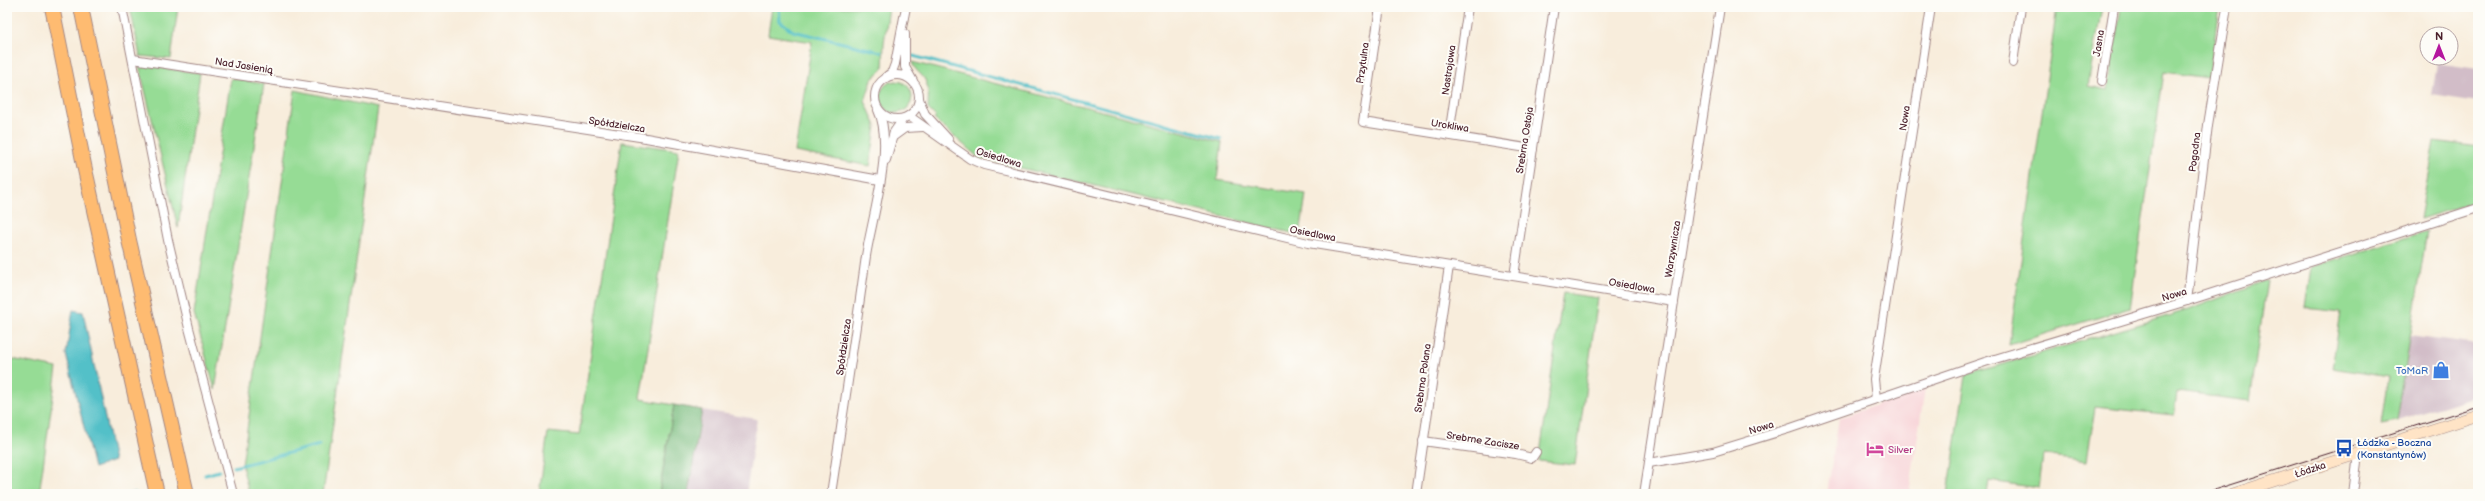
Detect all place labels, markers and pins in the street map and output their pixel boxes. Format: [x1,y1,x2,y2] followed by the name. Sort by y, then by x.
[2431,360,2451,380] shop icon: ToMaR
[2396,365,2428,377] place label: ToMaR
[2357,437,2432,461] place label: Łódzka - Boczna (Konstantynów)
[2334,438,2354,458] bus stop icon: Łódzka - Boczna (Konstantynów)
[1865,439,1885,459] hotel icon: Silver
[1888,444,1913,456] place label: Silver

